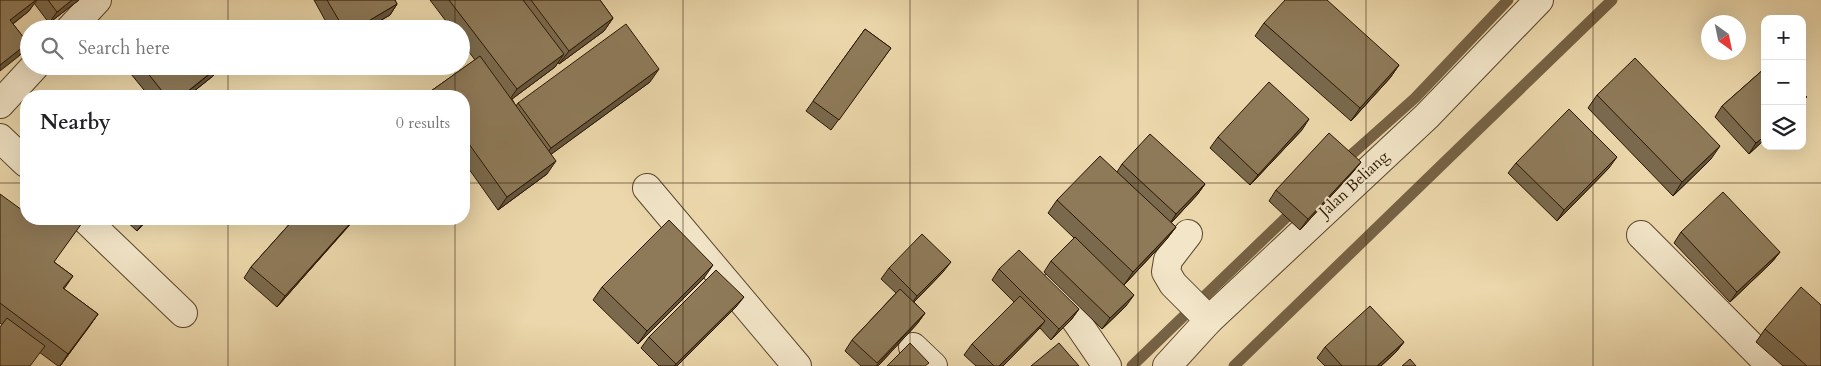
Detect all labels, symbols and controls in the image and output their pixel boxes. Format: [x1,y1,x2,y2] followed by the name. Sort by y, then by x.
[1701,15,1746,60] north arrow
[1761,15,1806,150] map controls
[1761,15,1806,60] button: +
[20,20,470,75] search box
[38,34,66,62] icon: search
[78,35,170,61] text: Search here
[1761,60,1806,105] button: −
[1761,105,1806,150] button: layers
[40,108,111,137] text: Nearby
[396,112,450,134] text: 0 results
[1313,146,1394,224] street label: Jalan Beliang

